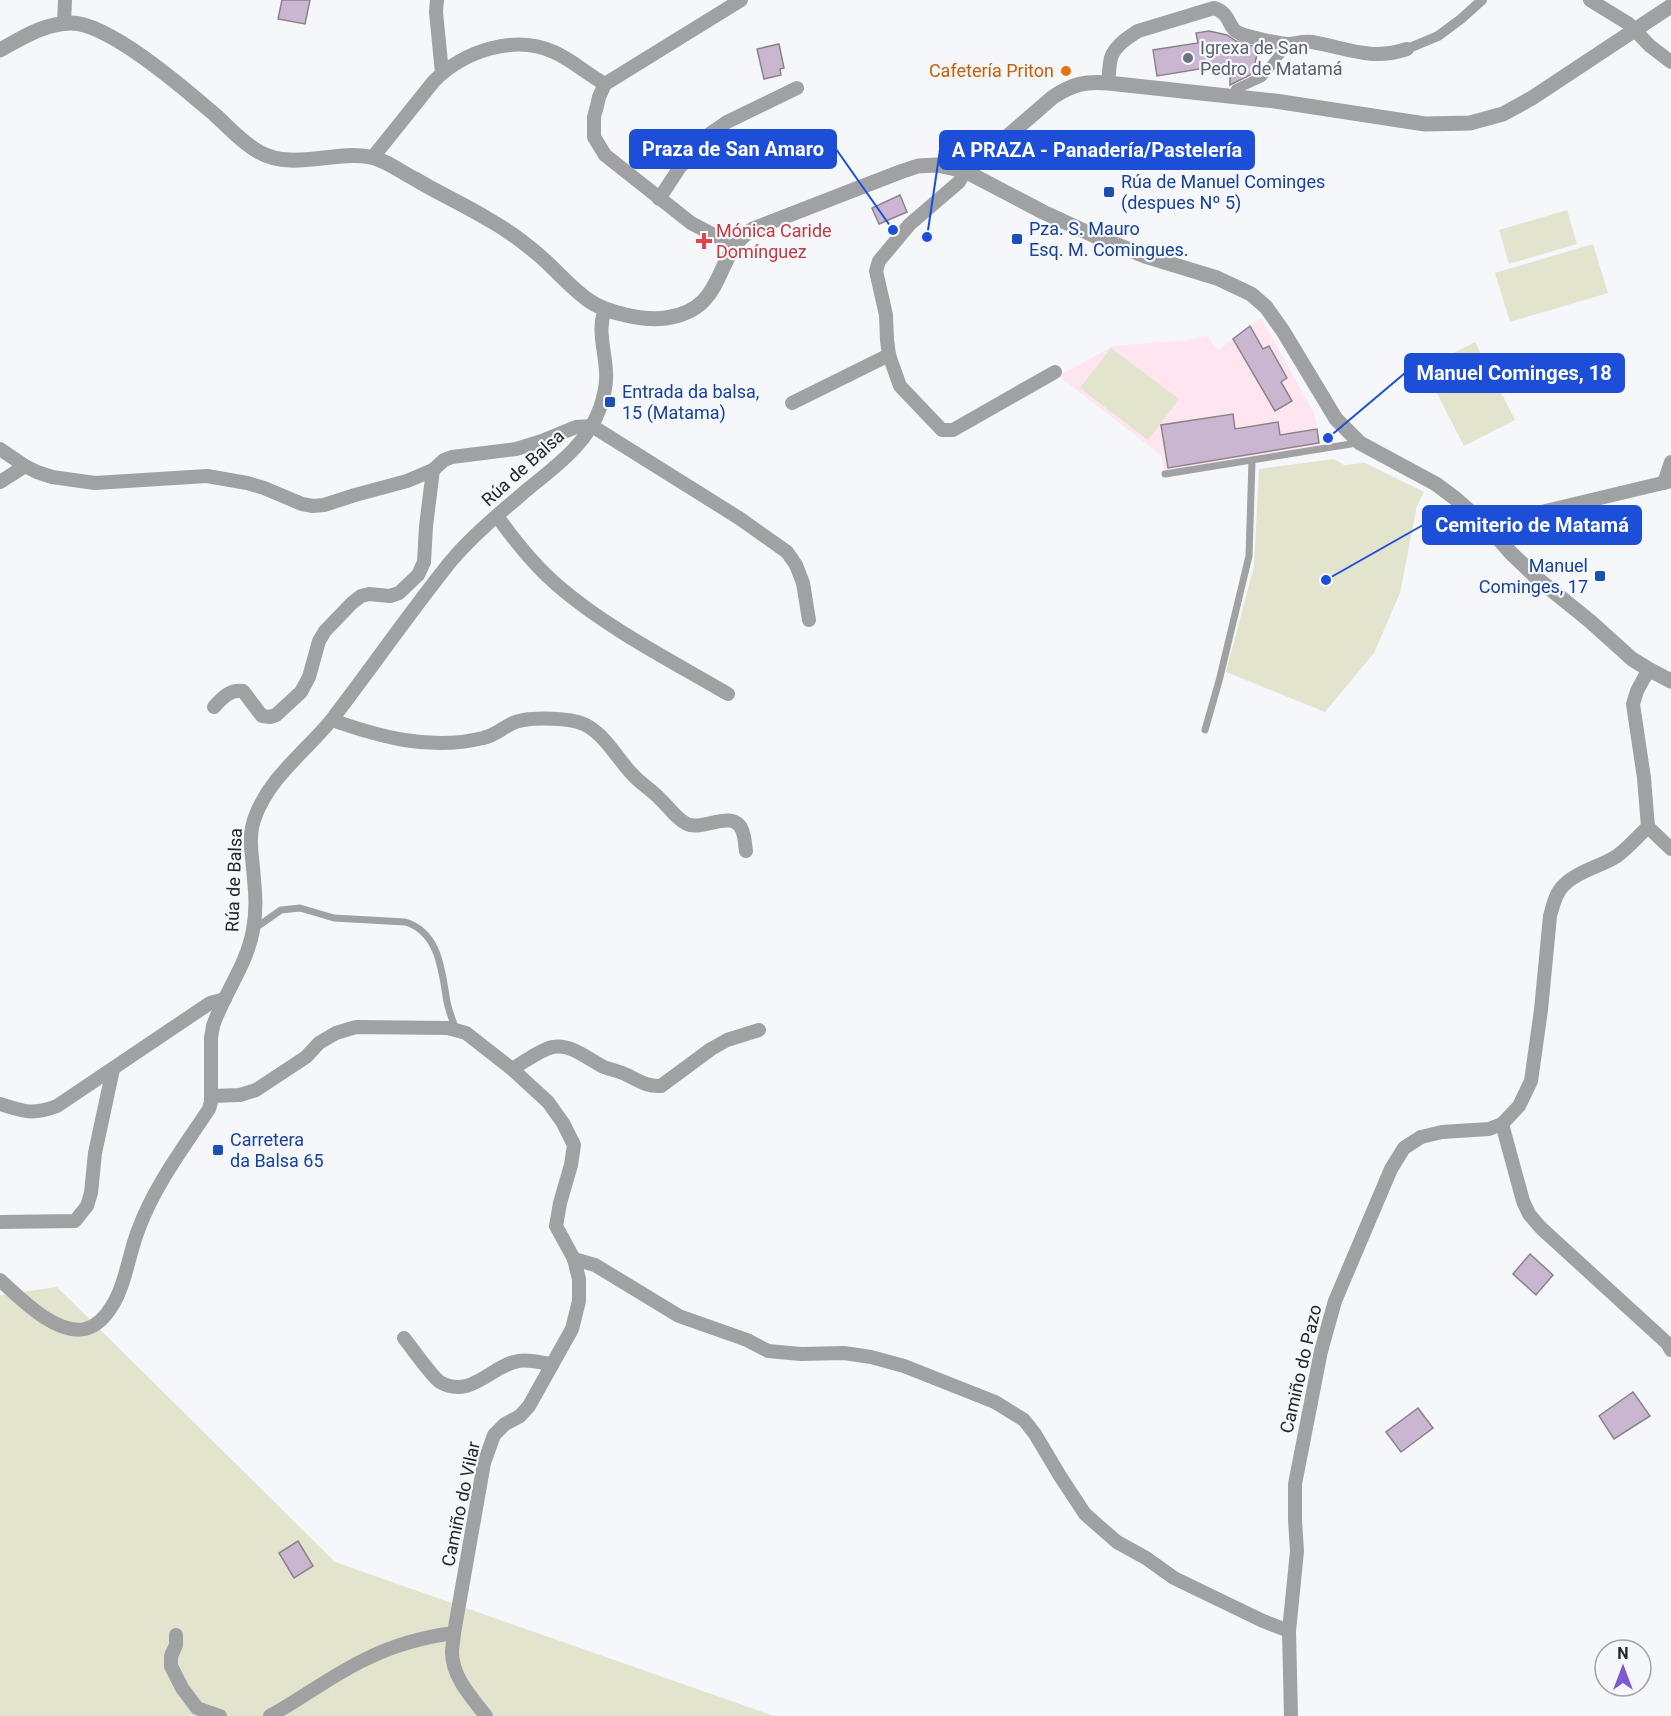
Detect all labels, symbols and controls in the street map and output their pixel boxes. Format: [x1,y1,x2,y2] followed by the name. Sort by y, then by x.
[1200,37,1343,79] place label: Igrexa de San Pedro de Matamá
[1181,51,1195,65] marker: Igrexa de San Pedro de Matamá
[929,60,1054,81] place label: Cafetería Priton
[1059,64,1073,78] marker: Cafetería Priton
[630,130,836,168] callout: Praza de San Amaro
[940,131,1254,169] callout: A PRAZA - Panadería/Pastelería
[642,137,824,161] text: Praza de San Amaro
[952,138,1242,162] text: A PRAZA - Panadería/Pastelería
[1121,171,1325,214] place label: Rúa de Manuel Cominges (despues Nº 5)
[1102,185,1116,199] marker: Rúa de Manuel Cominges (despues Nº 5)
[1029,218,1189,260] place label: Pza. S. Mauro Esq. M. Comingues.
[716,220,832,262] place label: Mónica Caride Domínguez
[1010,232,1024,246] marker: Pza. S. Mauro Esq. M. Comingues.
[697,234,711,248] marker: Mónica Caride Domínguez
[1405,354,1624,392] callout: Manuel Cominges, 18
[1416,361,1612,385] text: Manuel Cominges, 18
[622,381,759,424] place label: Entrada da balsa, 15 (Matama)
[603,395,617,409] marker: Entrada da balsa, 15 (Matama)
[477,425,568,510] street label: Rúa de Balsa
[1423,506,1641,544] callout: Cemiterio de Matamá
[1435,513,1629,537] text: Cemiterio de Matamá
[1479,555,1588,597] place label: Manuel Cominges, 17
[1593,569,1607,583] marker: Manuel Cominges, 17
[221,828,246,932] street label: Rúa de Balsa
[230,1129,324,1171] place label: Carretera da Balsa 65
[211,1143,225,1157] marker: Carretera da Balsa 65
[1276,1303,1326,1435] street label: Camiño do Pazo
[437,1439,484,1568] street label: Camiño do Vilar
[1593,1638,1653,1698] north arrow
[1617,1644,1629,1663] text: N

